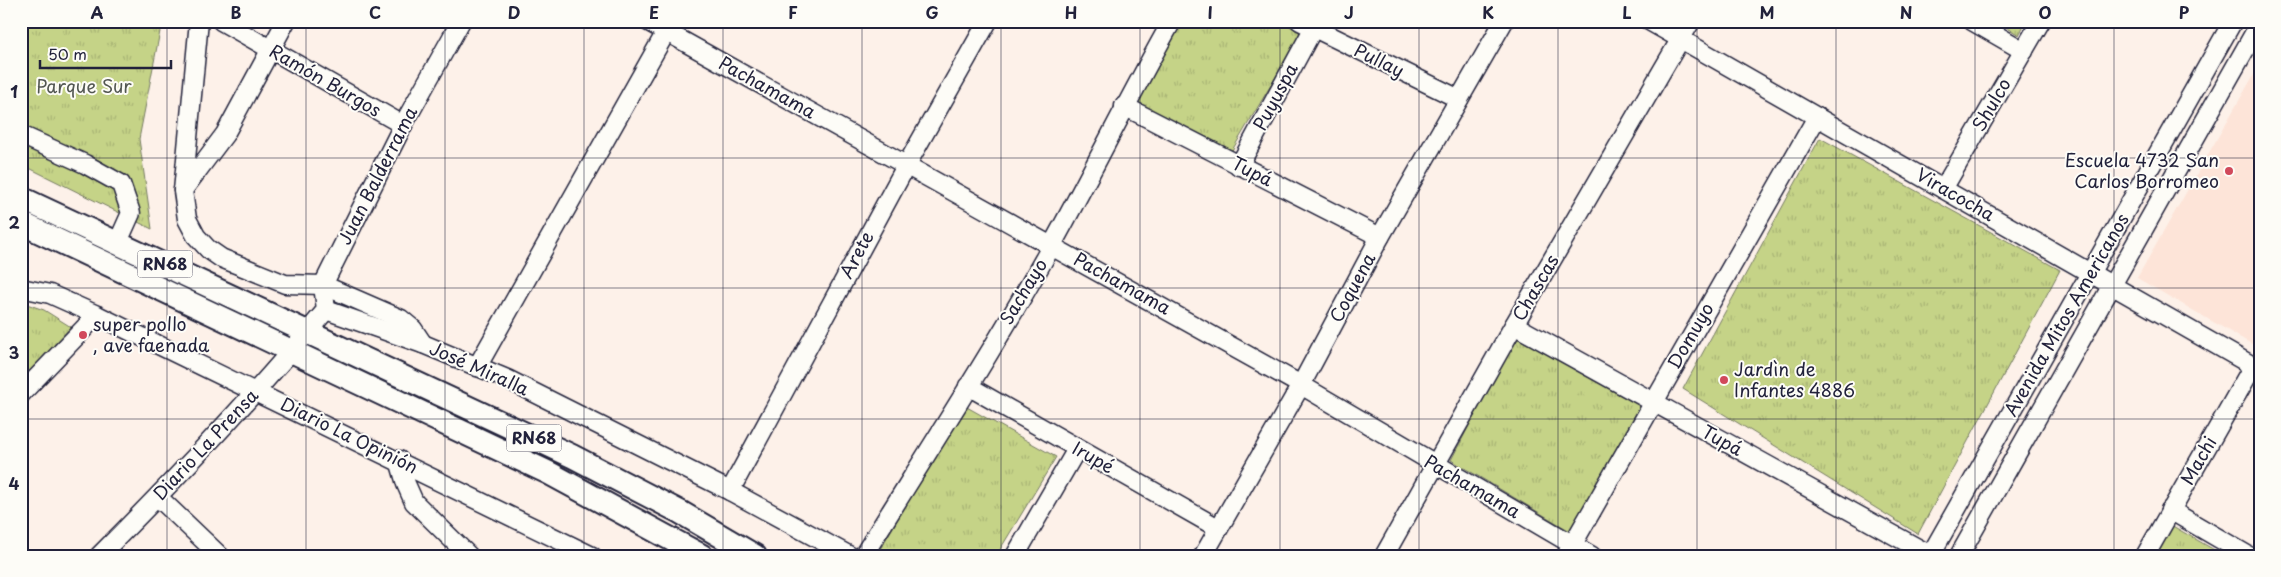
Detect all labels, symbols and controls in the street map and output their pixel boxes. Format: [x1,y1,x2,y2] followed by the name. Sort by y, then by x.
[91,0,104,24] text: A
[231,0,242,24] text: B
[369,0,381,24] text: C
[508,0,520,24] text: D
[649,0,659,24] text: E
[788,0,798,24] text: F
[925,0,939,24] text: G
[1065,0,1077,24] text: H
[1207,0,1213,24] text: I
[1344,0,1354,24] text: J
[1482,0,1494,24] text: K
[1622,0,1632,24] text: L
[1759,0,1775,24] text: M
[1900,0,1912,24] text: N
[2039,0,2052,24] text: O
[2179,0,2190,24] text: P
[1350,36,1409,83] street label: Pullay
[265,37,387,123] street label: Ramón Burgos
[40,38,171,70] scale bar
[48,42,87,65] text: 50 m
[714,49,822,125] street label: Pachamama
[1246,58,1304,135] street label: Puyuspa
[36,72,132,99] park label: Parque Sur
[1965,73,2017,136] street label: Shulco
[10,79,18,103] text: 1
[330,101,423,249] street label: Juan Balderrama
[2065,146,2219,194] place label: Escuela 4732 San Carlos Borromeo
[1227,149,1278,192] street label: Tupá
[1911,160,2001,227] street label: Viracocha
[2223,165,2235,177] marker: Escuela 4732 San Carlos Borromeo
[1996,208,2135,421] street label: Avenida Mitos Americanos
[8,210,20,234] text: 2
[832,226,879,283] street label: Arete
[1069,245,1177,321] street label: Pachamama
[1322,247,1382,327] street label: Coquena
[1505,249,1565,326] street label: Chascas
[138,250,192,278] road number: RN68
[992,253,1053,329] street label: Sachayo
[1660,297,1720,373] street label: Domuyo
[93,310,210,358] place label: super pollo , ave faenada
[77,329,89,341] marker: super pollo , ave faenada
[426,334,534,402] street label: José Miralla
[9,340,19,364] text: 3
[1734,355,1855,403] place label: Jardìn de Infantes 4886
[1718,374,1730,386] marker: Jardìn de Infantes 4886
[146,382,264,506] street label: Diario La Prensa
[276,390,423,480] street label: Diario La Opinión
[1697,417,1748,462] street label: Tupá
[506,424,562,452] road number: RN68
[2173,431,2222,490] street label: Machi
[1068,434,1120,479] street label: Irupé
[1420,447,1526,524] street label: Pachamama
[9,471,20,495] text: 4

